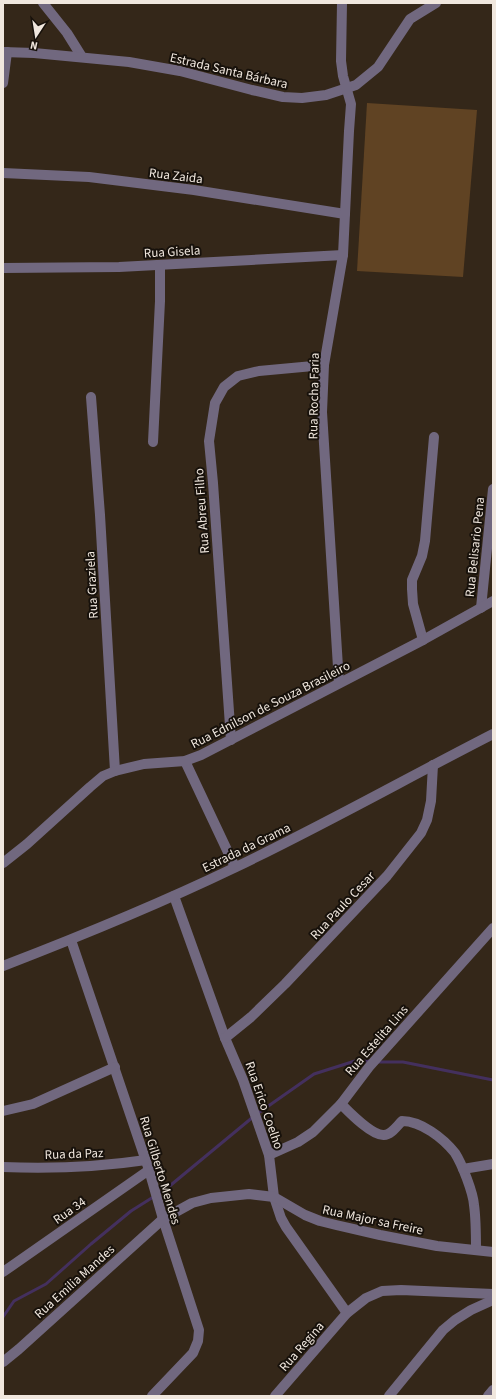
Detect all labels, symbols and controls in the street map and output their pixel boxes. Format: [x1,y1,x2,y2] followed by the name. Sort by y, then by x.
[16,16,56,56] north arrow
[29,37,39,53] text: N
[168,49,289,93] street label: Estrada Santa Bárbara
[148,164,204,188] street label: Rua Zaida
[143,242,201,262] street label: Rua Gisela
[304,352,324,440] street label: Rua Rocha Faria
[190,468,214,554] street label: Rua Abreu Filho
[461,496,489,598] street label: Rua Belisario Pena
[81,551,103,619] street label: Rua Graziela
[188,657,353,753] street label: Rua Ednilson de Souza Brasileiro
[199,819,294,877] street label: Estrada da Grama
[306,867,379,944] street label: Rua Paulo Cesar
[341,1001,413,1080] street label: Rua Estelita Lins
[241,1059,288,1152] street label: Rua Erico Coelho
[135,1114,185,1227] street label: Rua Gilberto Mendes
[44,1144,104,1164] street label: Rua da Paz
[49,1193,90,1229] street label: Rua 34
[321,1201,425,1239] street label: Rua Major sa Freire
[31,1240,119,1323] street label: Rua Emilia Mandes
[275,1318,328,1375] street label: Rua Regina

